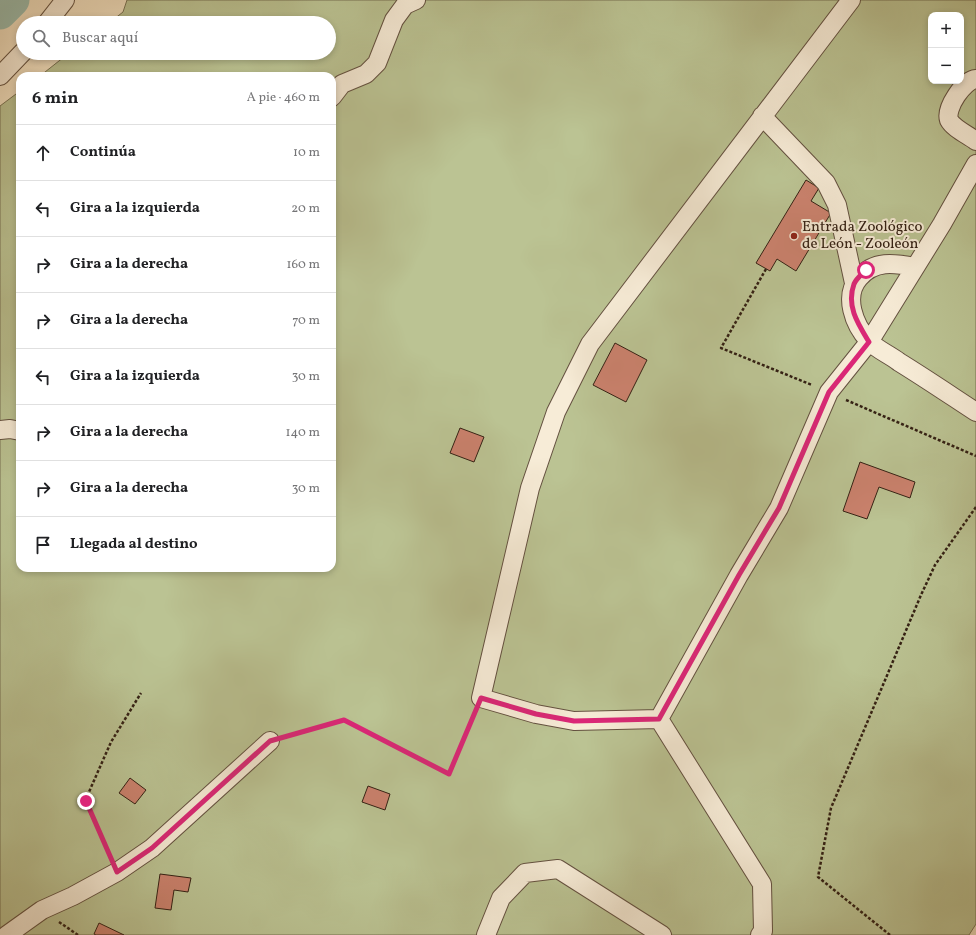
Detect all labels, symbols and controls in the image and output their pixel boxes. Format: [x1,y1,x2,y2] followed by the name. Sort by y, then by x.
[928,12,964,84] map controls
[928,12,964,48] button: +
[16,16,336,60] search box
[30,27,52,49] icon: search
[62,28,138,49] text: Buscar aquí
[928,48,964,84] button: −
[32,87,78,110] text: 6 min
[247,89,320,107] text: A pie · 460 m
[32,142,54,164] icon: ahead
[70,142,136,163] text: Continúa
[293,144,320,162] text: 10 m
[32,198,54,220] icon: left
[70,198,200,219] text: Gira a la izquierda
[291,200,320,218] text: 20 m
[802,217,923,255] place label: Entrada Zoológico de León - Zooleón
[789,231,799,241] marker: Entrada Zoológico de León - Zooleón
[32,254,54,276] icon: right
[70,254,188,275] text: Gira a la derecha
[286,256,320,274] text: 160 m
[857,261,875,279] route start
[32,310,54,332] icon: right
[70,310,188,331] text: Gira a la derecha
[292,312,320,330] text: 70 m
[32,366,54,388] icon: left
[70,366,200,387] text: Gira a la izquierda
[292,368,320,386] text: 30 m
[32,422,54,444] icon: right
[70,422,188,443] text: Gira a la derecha
[286,424,320,442] text: 140 m
[32,478,54,500] icon: right
[70,478,188,499] text: Gira a la derecha
[292,480,320,498] text: 30 m
[32,534,54,556] icon: arrive
[70,534,198,555] text: Llegada al destino
[77,792,95,810] route end

